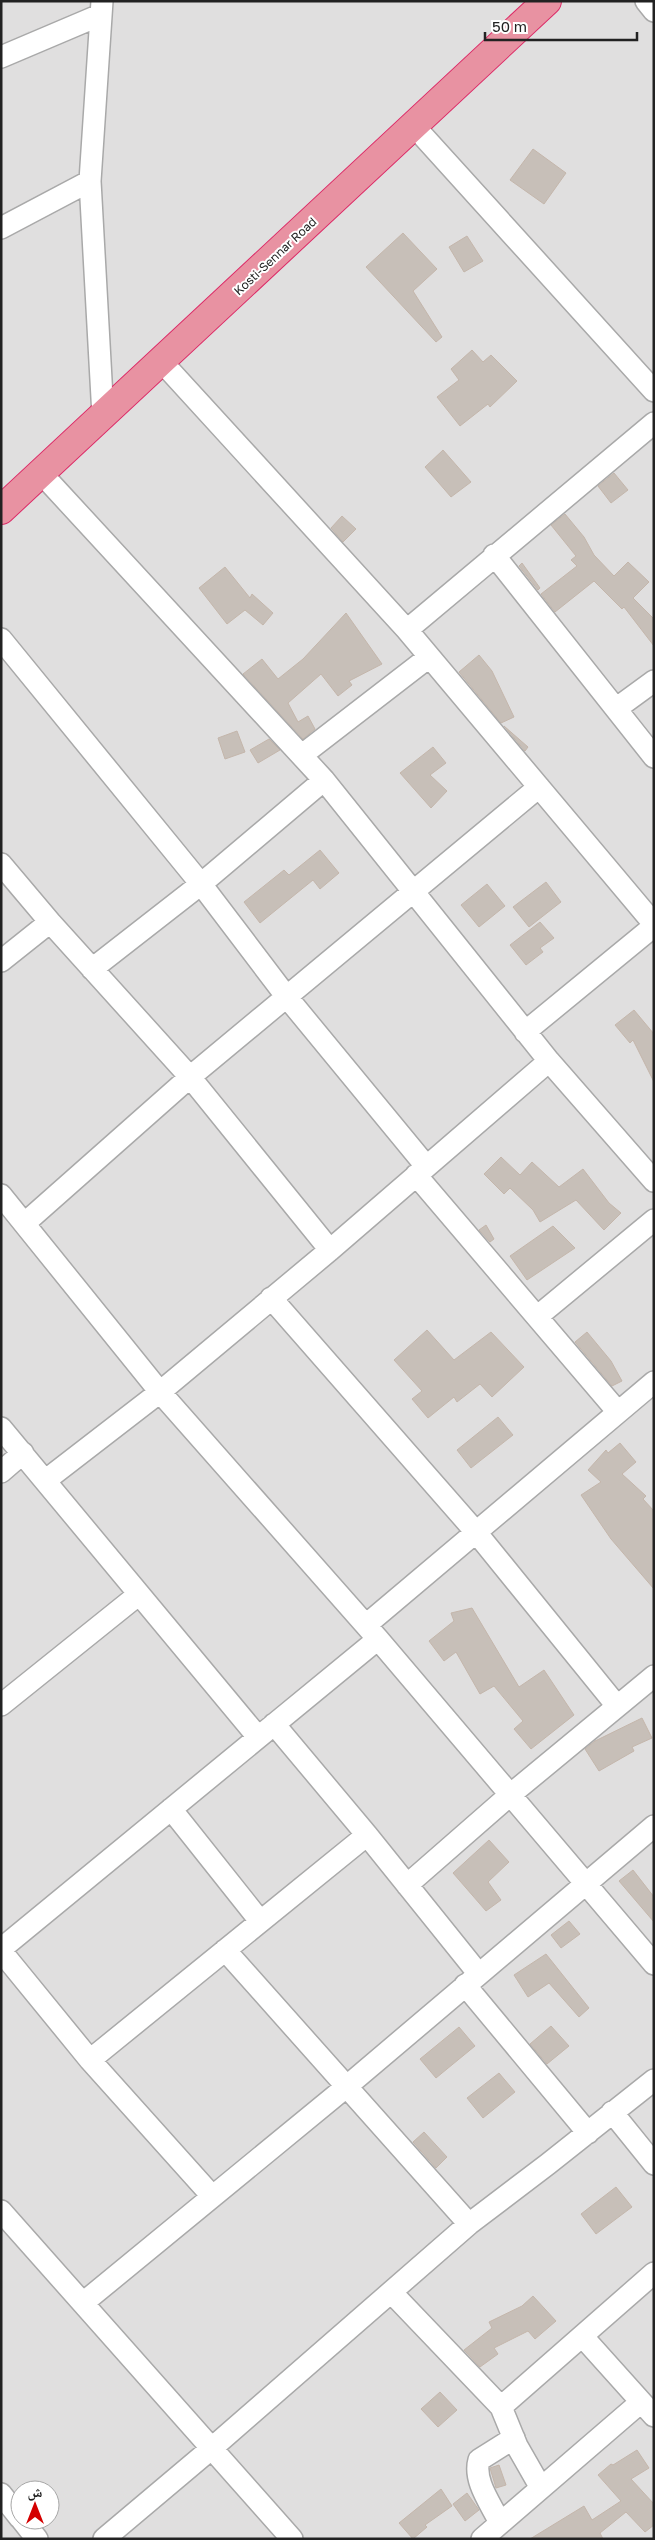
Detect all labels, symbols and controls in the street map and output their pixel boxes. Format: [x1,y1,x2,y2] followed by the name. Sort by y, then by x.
[485,10,638,42] scale bar
[492,17,527,35] text: 50 m
[231,214,319,298] street label: Kosti-Sennar Road
[10,2480,60,2530] north arrow
[28,2483,43,2501] text: ش

